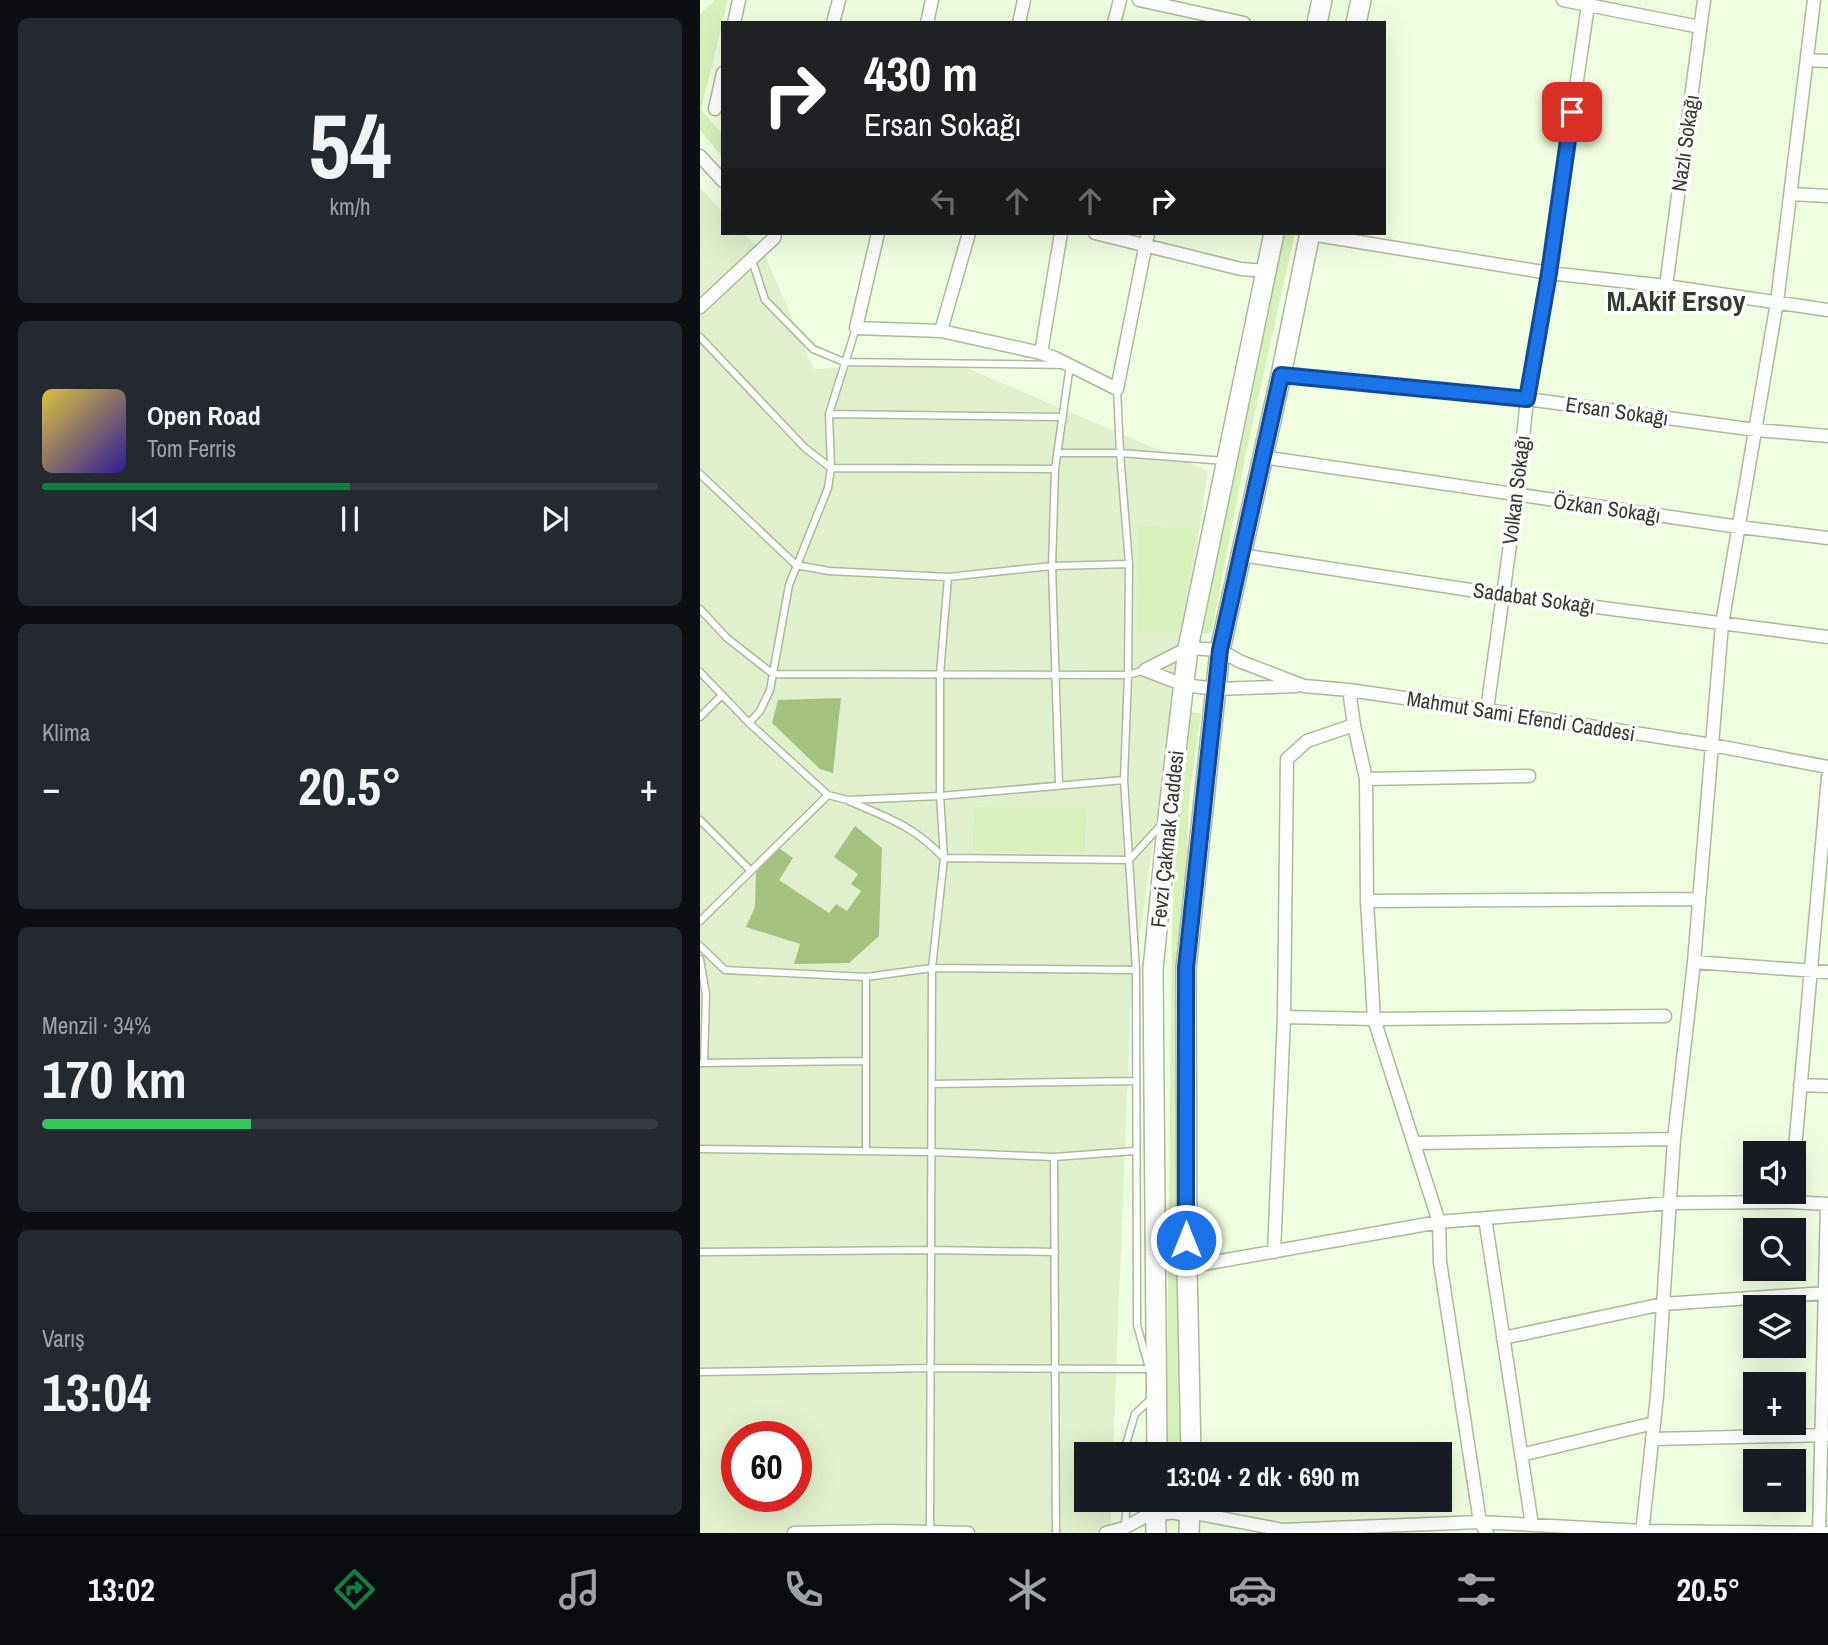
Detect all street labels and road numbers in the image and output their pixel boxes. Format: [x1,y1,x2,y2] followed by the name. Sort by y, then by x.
[1664,93,1706,193] street label: Nazlı Sokağı
[1564,389,1670,433] street label: Ersan Sokağı
[1495,434,1537,546] street label: Volkan Sokağı
[1551,486,1663,530] street label: Özkan Sokağı
[1471,575,1597,621] street label: Sadabat Sokağı
[1405,684,1637,748] street label: Mahmut Sami Efendi Caddesi
[1143,749,1191,929] street label: Fevzi Çakmak Caddesi

